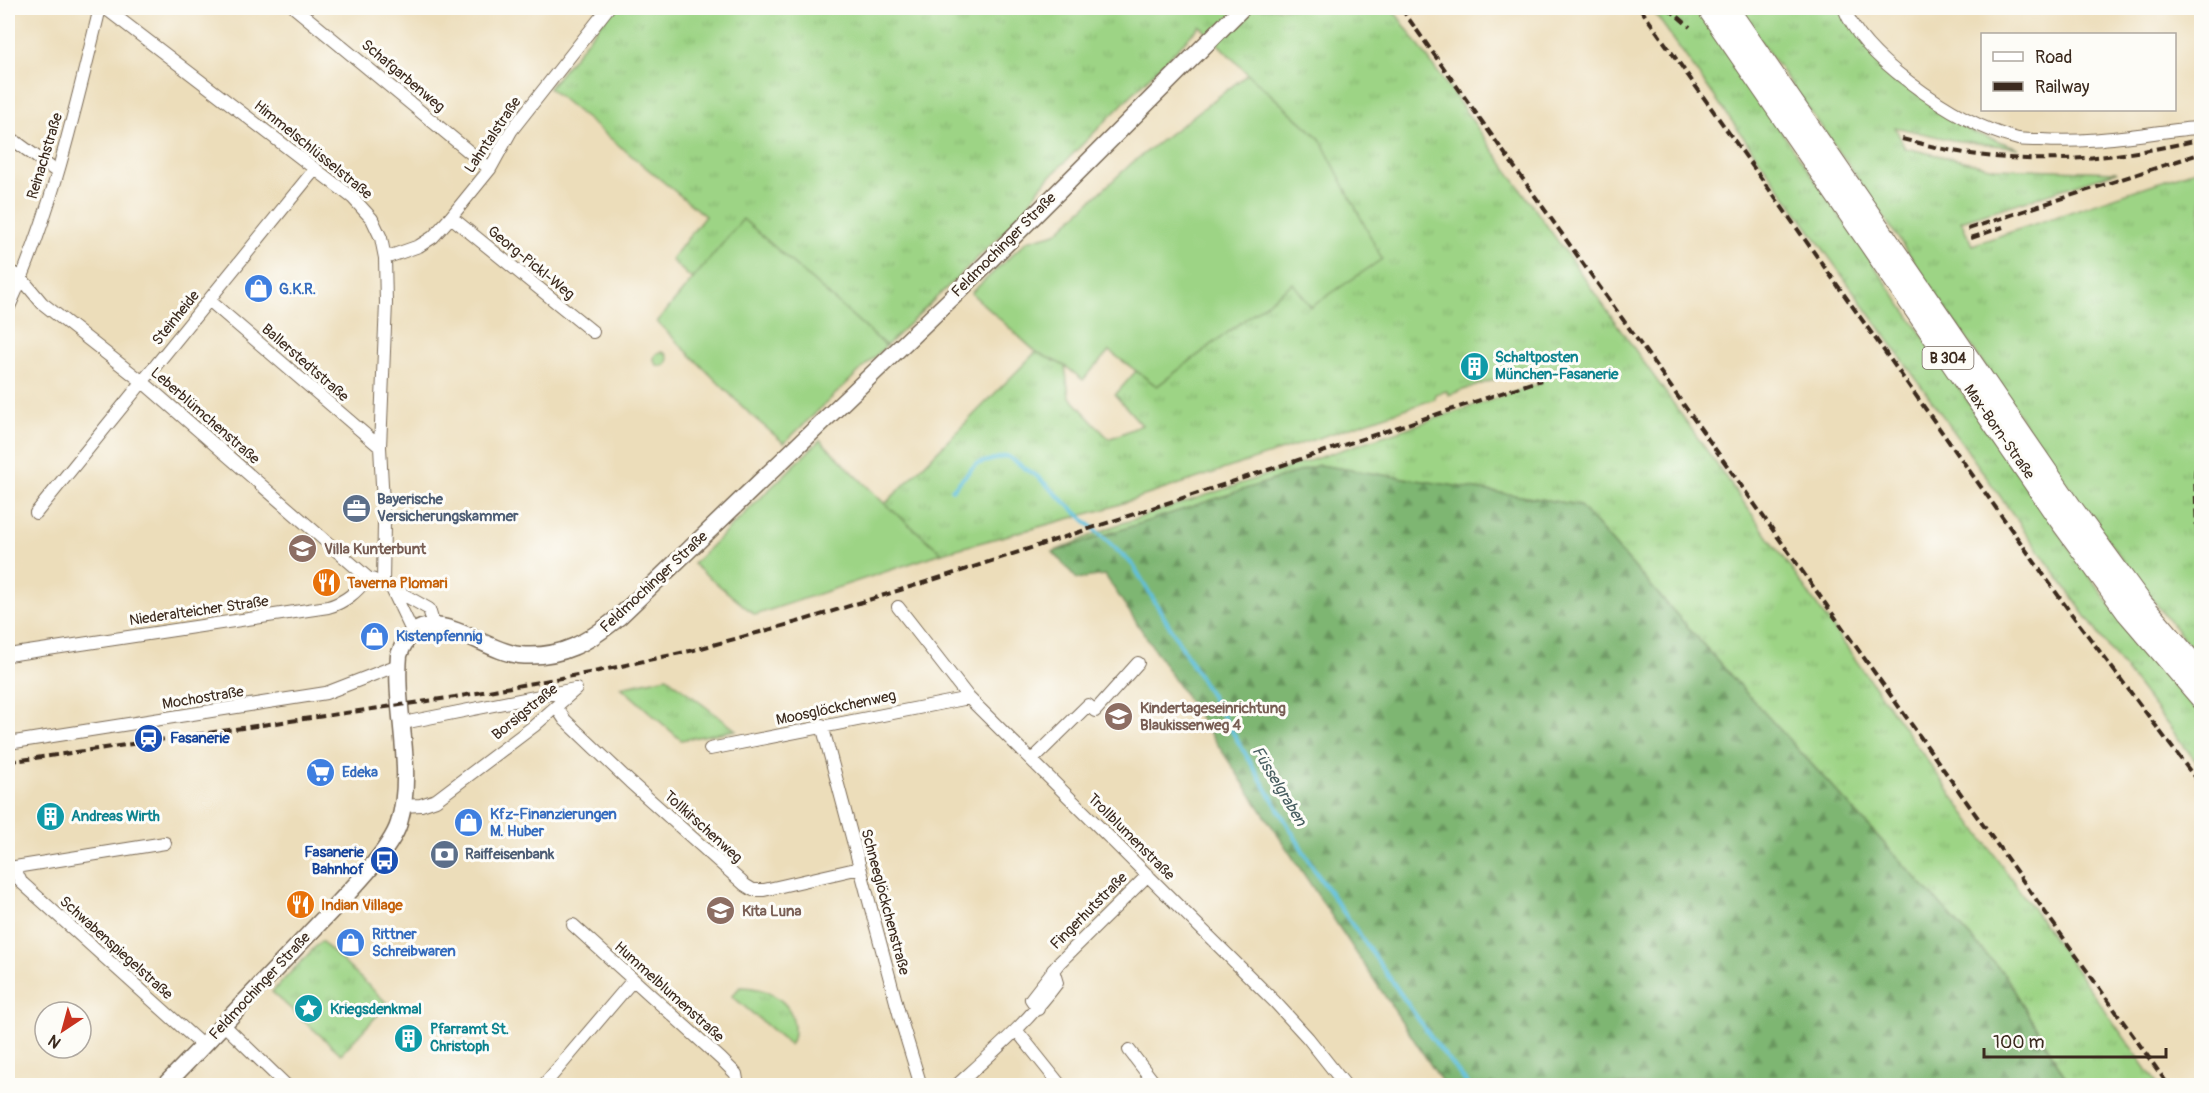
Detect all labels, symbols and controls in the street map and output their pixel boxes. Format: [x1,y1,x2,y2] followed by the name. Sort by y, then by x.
[1981,33,2176,111] legend
[357,36,449,116] street label: Schafgarbenweg
[2035,46,2072,69] text: Road
[2035,76,2090,99] text: Railway
[461,93,526,177] street label: Lahntalstraße
[250,96,377,204] street label: Himmelschlüsselstraße
[23,110,67,202] street label: Reinachstraße
[948,188,1061,301] street label: Feldmochinger Straße
[483,222,579,304] street label: Georg-Pickl-Weg
[242,273,274,305] shop icon: G.K.R.
[279,280,316,299] place label: G.K.R.
[148,286,204,349] street label: Steinheide
[257,320,353,407] street label: Ballerstedtstraße
[1922,347,1974,369] road number: B 304
[1495,348,1619,384] place label: Schaltposten München-Fasanerie
[1458,350,1490,382] building icon: Schaltposten München-Fasanerie
[146,363,264,469] street label: Leberblümchenstraße
[1959,381,2039,483] street label: Max-Born-Straße
[377,490,519,526] place label: Bayerische Versicherungskammer
[340,492,372,524] office icon: Bayerische Versicherungskammer
[596,527,712,637] street label: Feldmochinger Straße
[287,533,319,565] school or university icon: Villa Kunterbunt
[324,540,427,559] place label: Villa Kunterbunt
[310,567,342,599] restaurant icon: Taverna Plomari
[346,574,448,593] place label: Taverna Plomari
[128,592,270,630] street label: Niederalteicher Straße
[359,620,391,652] shop icon: Kistenpfennig
[396,627,483,646] place label: Kistenpfennig
[488,679,562,744] street label: Borsigstraße
[161,682,246,714] street label: Mochostraße
[774,686,898,730] street label: Moosglöckchenweg
[1140,699,1286,735] place label: Kindertageseinrichtung Blaukissenweg 4
[1103,701,1135,733] school or university icon: Kindertageseinrichtung Blaukissenweg 4
[133,722,165,754] station icon: Fasanerie
[170,729,230,748] place label: Fasanerie
[1247,742,1311,830] water label: Füsselgraben
[305,756,337,788] supermarket icon: Edeka
[342,763,378,782] place label: Edeka
[660,787,746,867] street label: Tollkirschenweg
[1083,789,1179,885] street label: Trollblumenstraße
[34,800,66,832] building icon: Andreas Wirth
[490,805,617,841] place label: Kfz-Finanzierungen M. Huber
[71,807,160,826] place label: Andreas Wirth
[453,807,485,839] shop icon: Kfz-Finanzierungen M. Huber
[856,827,914,978] street label: Schneeglöckchenstraße
[428,838,460,870] bank icon: Raiffeisenbank
[304,843,365,879] place label: Fasanerie Bahnhof
[369,845,401,877] bus stop icon: Fasanerie Bahnhof
[465,845,555,864] place label: Raiffeisenbank
[1046,868,1132,954] street label: Fingerhutstraße
[284,889,316,921] restaurant icon: Indian Village
[55,892,177,1004] street label: Schwabenspiegelstraße
[705,895,737,927] school or university icon: Kita Luna
[321,896,403,915] place label: Indian Village
[742,902,801,921] place label: Kita Luna
[372,925,456,961] place label: Rittner Schreibwaren
[335,927,367,959] shop icon: Rittner Schreibwaren
[205,928,315,1044] street label: Feldmochinger Straße
[610,938,728,1047] street label: Hummelblumenstraße
[293,993,325,1025] place icon: Kriegsdenkmal
[33,1000,93,1060] north arrow
[330,1000,422,1019] place label: Kriegsdenkmal
[430,1020,509,1056] place label: Pfarramt St. Christoph
[1984,1021,2166,1059] scale bar
[393,1022,425,1054] building icon: Pfarramt St. Christoph
[44,1030,65,1053] text: N
[1993,1031,2045,1054] text: 100 m

